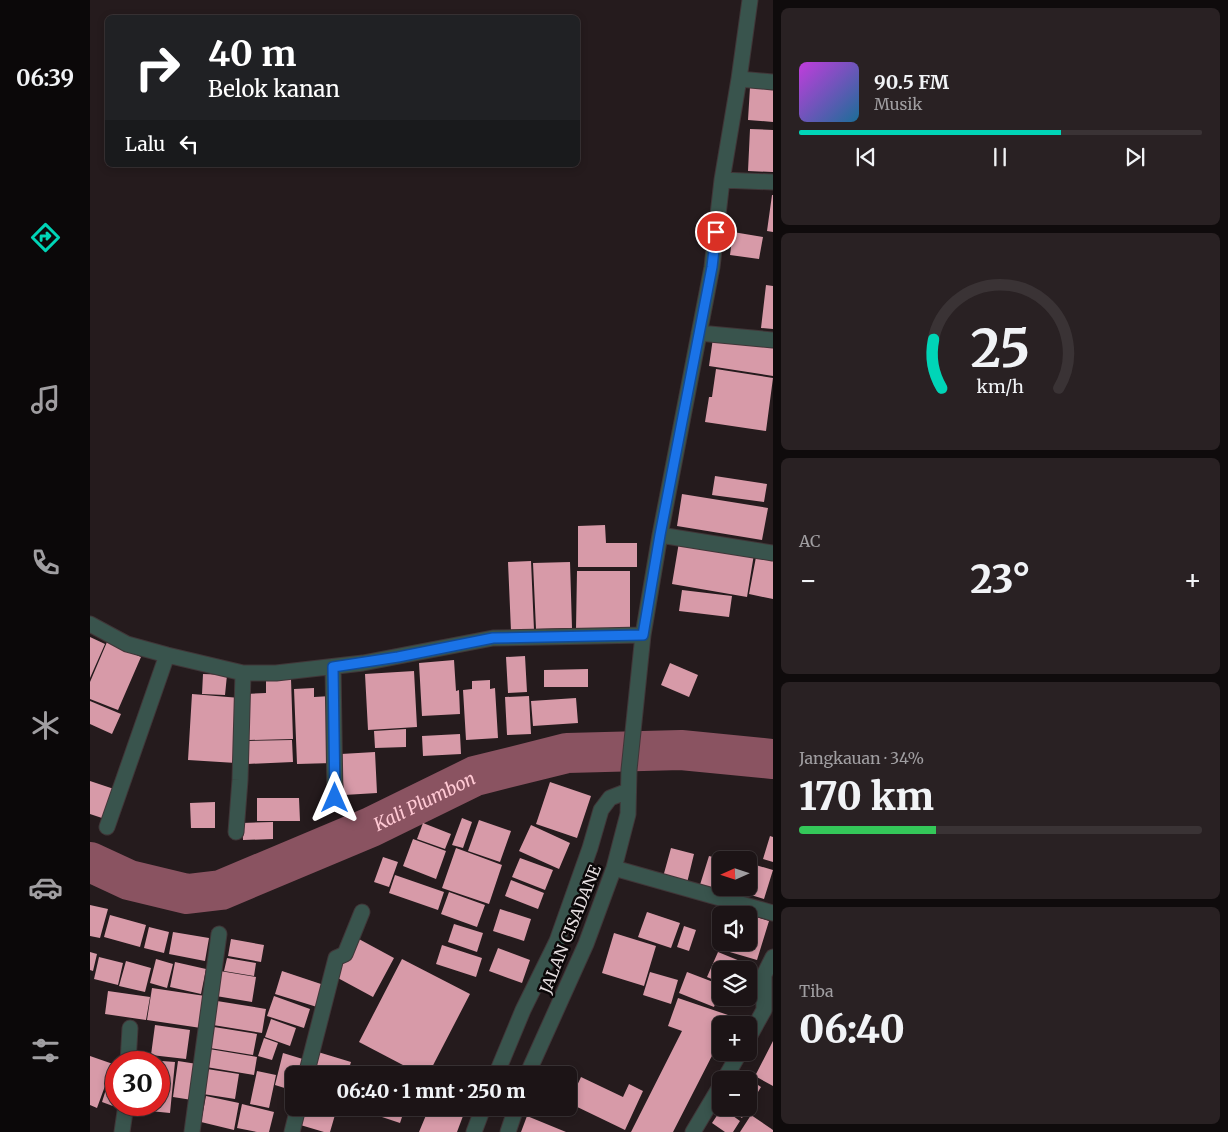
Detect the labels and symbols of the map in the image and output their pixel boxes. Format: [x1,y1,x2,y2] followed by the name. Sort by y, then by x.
[695,211,737,253] pin
[369,766,479,836] water label: Kali Plumbon
[308,771,360,823] position arrow
[712,851,758,896] north arrow
[535,861,605,997] street label: JALAN CISADANE
[105,1051,170,1116] speed limit sign: 30

